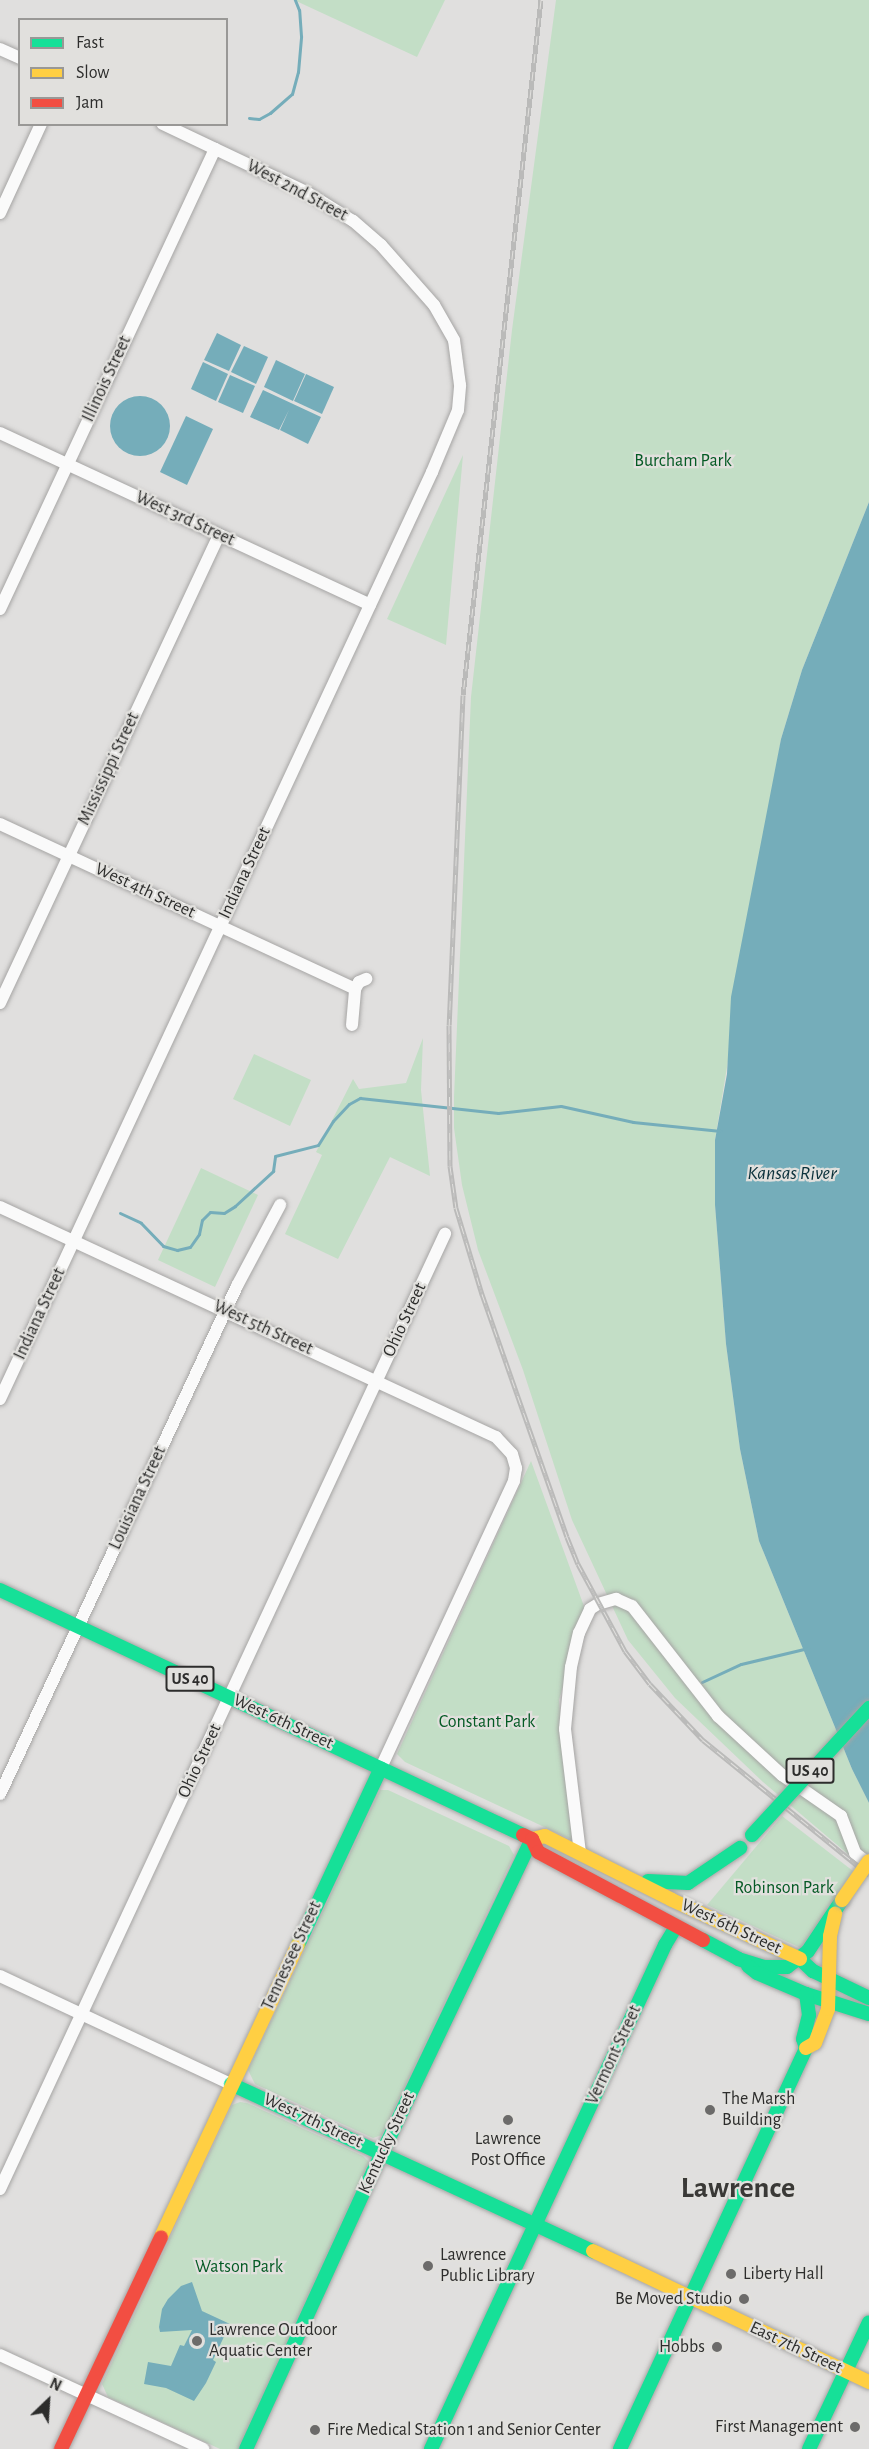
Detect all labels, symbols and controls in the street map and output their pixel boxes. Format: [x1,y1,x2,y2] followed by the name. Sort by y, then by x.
[18,18,228,126] legend
[76,34,104,52] text: Fast
[76,64,109,82] text: Slow
[76,94,104,112] text: Jam
[243,155,351,227] street label: West 2nd Street
[78,333,136,425] street label: Illinois Street
[634,450,732,472] park label: Burcham Park
[132,487,238,551] street label: West 3rd Street
[73,709,145,829] street label: Mississippi Street
[214,824,276,922] street label: Indiana Street
[91,858,199,924] street label: West 4th Street
[747,1161,837,1185] water label: Kansas River
[9,1265,71,1363] street label: Indiana Street
[378,1279,432,1361] street label: Ohio Street
[210,1296,316,1360] street label: West 5th Street
[105,1443,171,1553] street label: Louisiana Street
[164,1666,216,1692] road number: US 40
[230,1689,336,1755] street label: West 6th Street
[439,1711,535,1733] park label: Constant Park
[173,1720,227,1802] street label: Ohio Street
[784,1758,836,1784] road number: US 40
[734,1877,834,1899] park label: Robinson Park
[678,1894,784,1960] street label: West 6th Street
[257,1898,327,2014] street label: Tennessee Street
[582,2002,646,2108] street label: Vermont Street
[260,2089,366,2153] street label: West 7th Street
[354,2089,420,2197] street label: Kentucky Street
[722,2089,795,2132] place label: The Marsh Building
[703,2103,717,2117] marker: The Marsh Building
[501,2113,515,2127] marker: Lawrence Post Office
[471,2129,545,2172] place label: Lawrence Post Office
[681,2170,795,2206] district label: Lawrence
[440,2245,535,2288] place label: Lawrence Public Library
[195,2256,283,2278] park label: Watson Park
[421,2259,435,2273] marker: Lawrence Public Library
[743,2263,824,2285] place label: Liberty Hall
[724,2267,738,2281] marker: Liberty Hall
[615,2288,732,2310] place label: Be Moved Studio
[737,2292,751,2306] marker: Be Moved Studio
[746,2317,846,2379] street label: East 7th Street
[209,2320,337,2362] place label: Lawrence Outdoor Aquatic Center
[190,2334,204,2348] marker: Lawrence Outdoor Aquatic Center
[659,2336,705,2358] place label: Hobbs
[710,2340,724,2354] marker: Hobbs
[18,2371,78,2431] north arrow
[47,2375,64,2394] text: N
[715,2416,843,2438] place label: First Management
[327,2419,601,2441] place label: Fire Medical Station 1 and Senior Center
[848,2420,862,2434] marker: First Management
[308,2423,322,2437] marker: Fire Medical Station 1 and Senior Center

